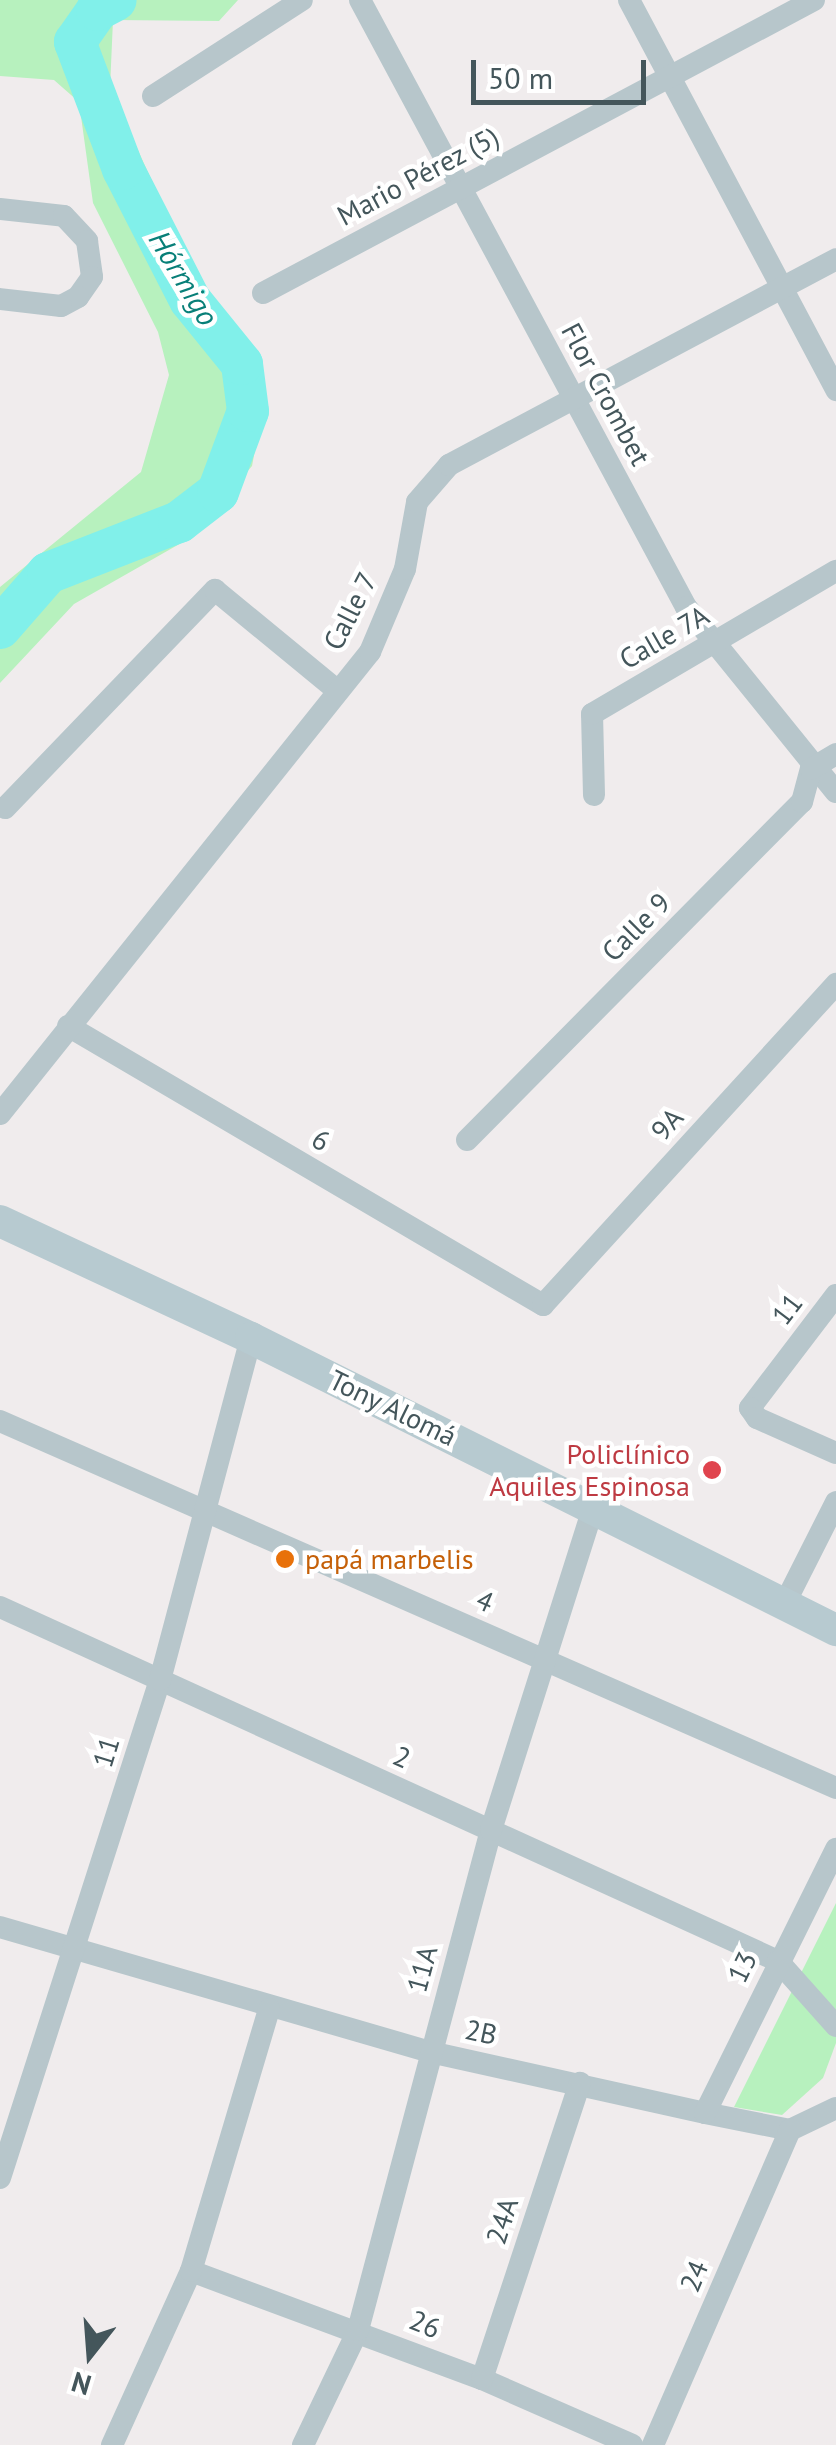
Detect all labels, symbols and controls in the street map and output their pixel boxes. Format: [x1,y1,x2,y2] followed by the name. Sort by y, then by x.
[476,40,651,102] scale bar
[488,58,553,97] text: 50 m
[331,119,505,233] street label: Mario Pérez (5)
[142,224,226,332] water label: Hórmigo
[554,317,658,471] street label: Flor Crombet
[316,567,384,655] street label: Calle 7
[613,598,715,676] street label: Calle 7A
[595,886,677,968] street label: Calle 9
[644,1101,690,1147] street label: 9A
[306,1122,336,1158] street label: 6
[764,1287,810,1331] street label: 11
[323,1362,463,1454] street label: Tony Alomá
[489,1437,690,1503] place label: Policlínico Aquiles Espinosa
[699,1457,725,1483] marker: Policlínico Aquiles Espinosa
[305,1542,474,1576] place label: papá marbelis
[274,1548,296,1570] marker: papá marbelis
[471,1583,499,1619] street label: 4
[85,1732,127,1772] street label: 11
[388,1739,416,1775] street label: 2
[400,1942,444,1996] street label: 11A
[720,1946,764,1988] street label: 13
[462,2012,500,2052] street label: 2B
[479,2194,525,2248] street label: 24A
[673,2255,715,2297] street label: 24
[405,2303,445,2345] street label: 26
[40,2305,140,2405] north arrow
[67,2364,95,2405] text: N

